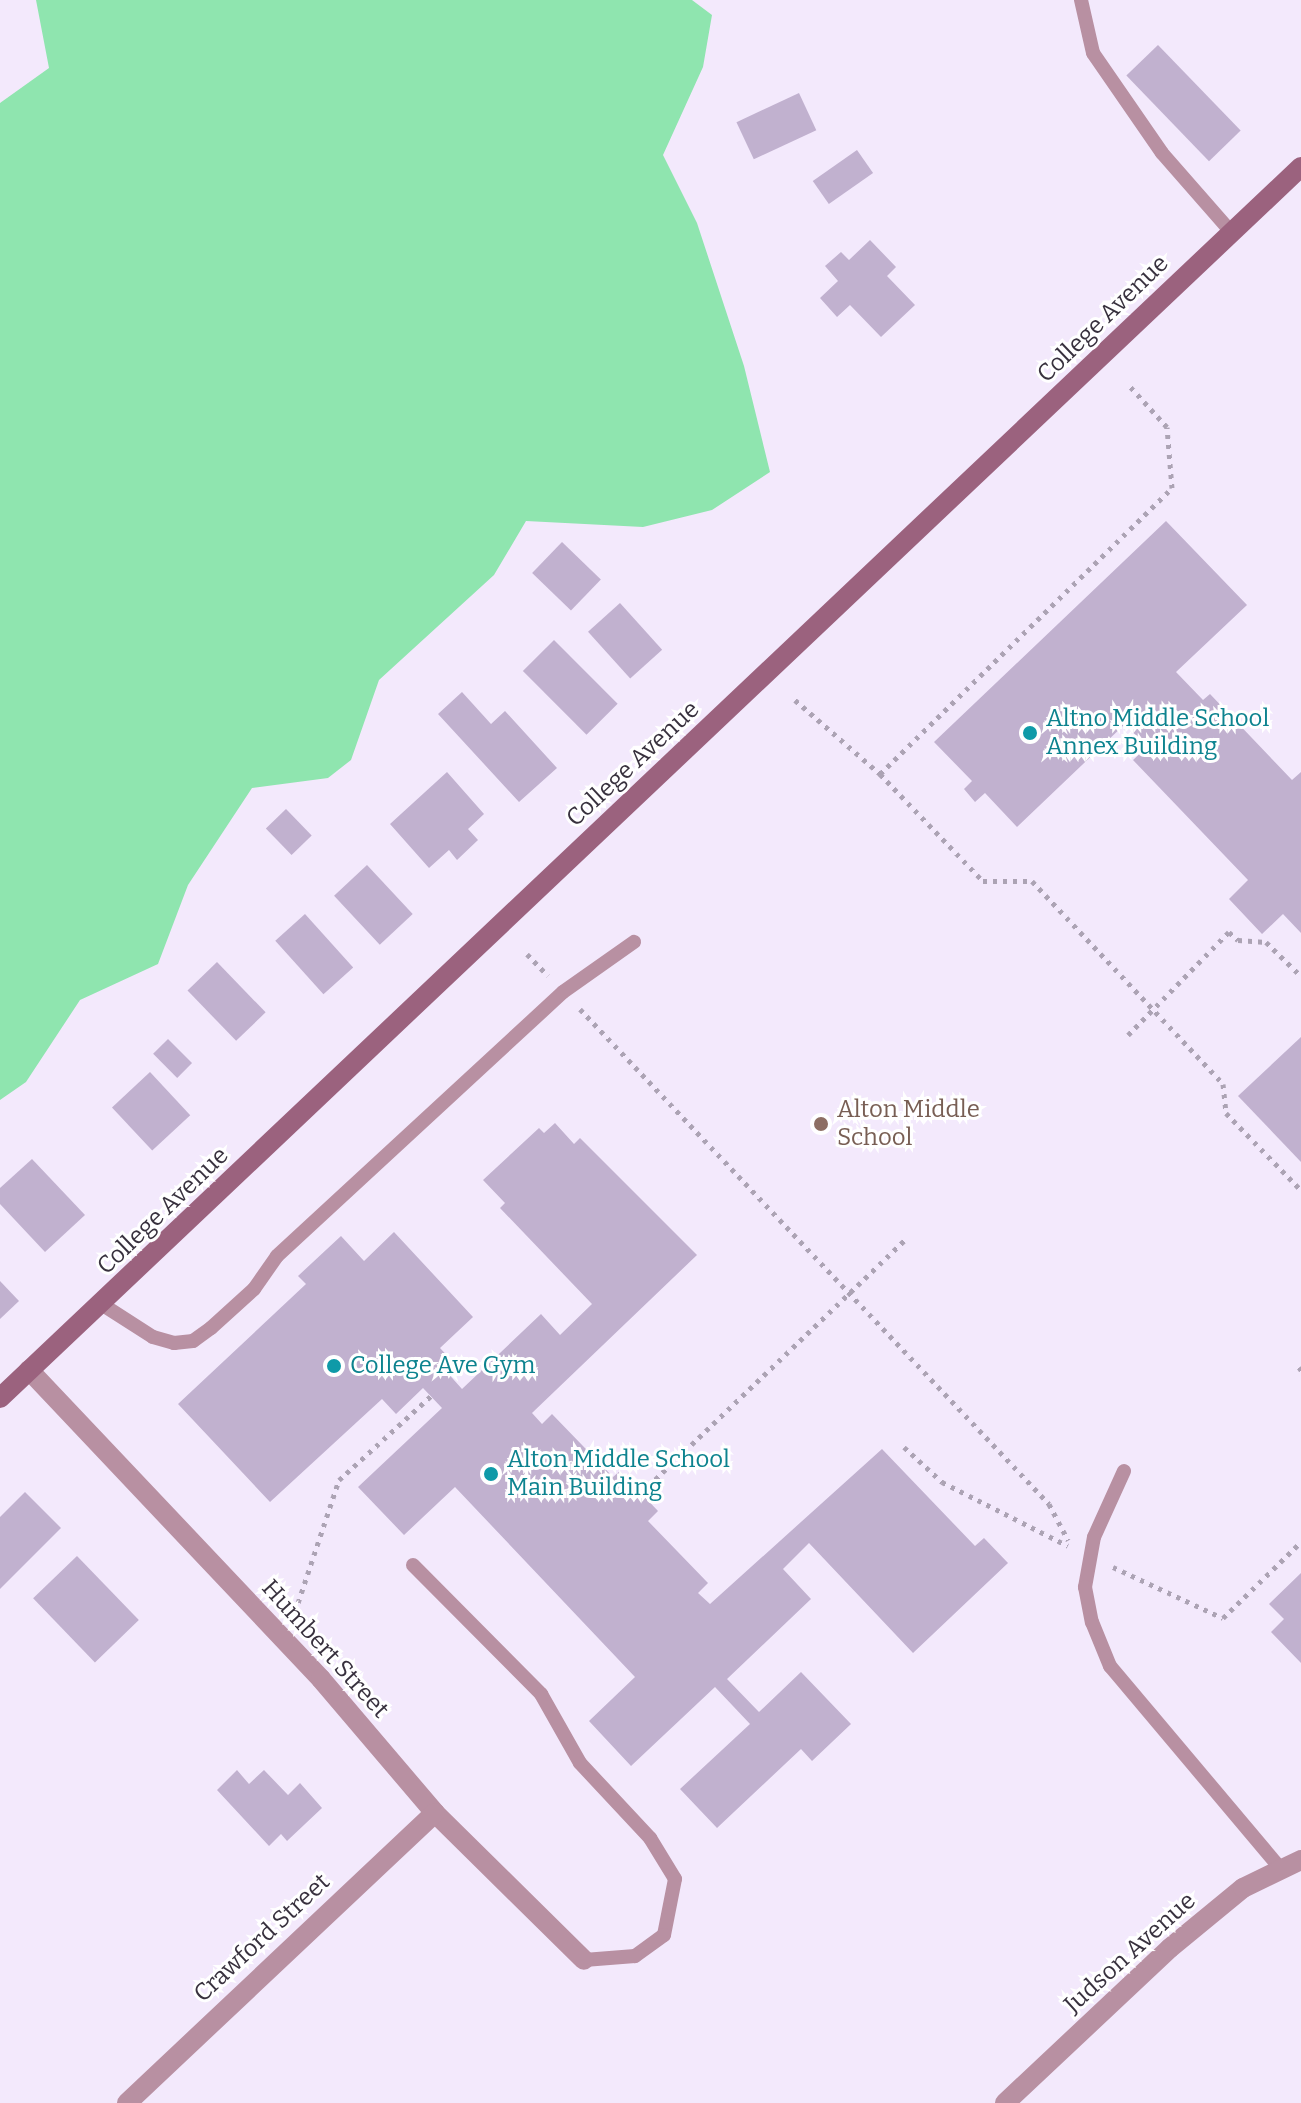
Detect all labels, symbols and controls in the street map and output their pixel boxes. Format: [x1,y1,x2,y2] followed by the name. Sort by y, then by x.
[1032,249,1174,389] street label: College Avenue
[561,695,705,833] street label: College Avenue
[1046,705,1269,761] place label: Altno Middle School Annex Building
[1021,724,1039,742] marker: Altno Middle School Annex Building
[837,1096,980,1152] place label: Alton Middle School
[812,1115,830,1133] marker: Alton Middle School
[92,1141,234,1281] street label: College Avenue
[350,1352,535,1380] place label: College Ave Gym
[325,1357,343,1375] marker: College Ave Gym
[507,1446,730,1502] place label: Alton Middle School Main Building
[482,1465,500,1483] marker: Alton Middle School Main Building
[255,1574,395,1724] street label: Humbert Street
[188,1868,336,2008] street label: Crawford Street
[1059,1887,1201,2019] street label: Judson Avenue

